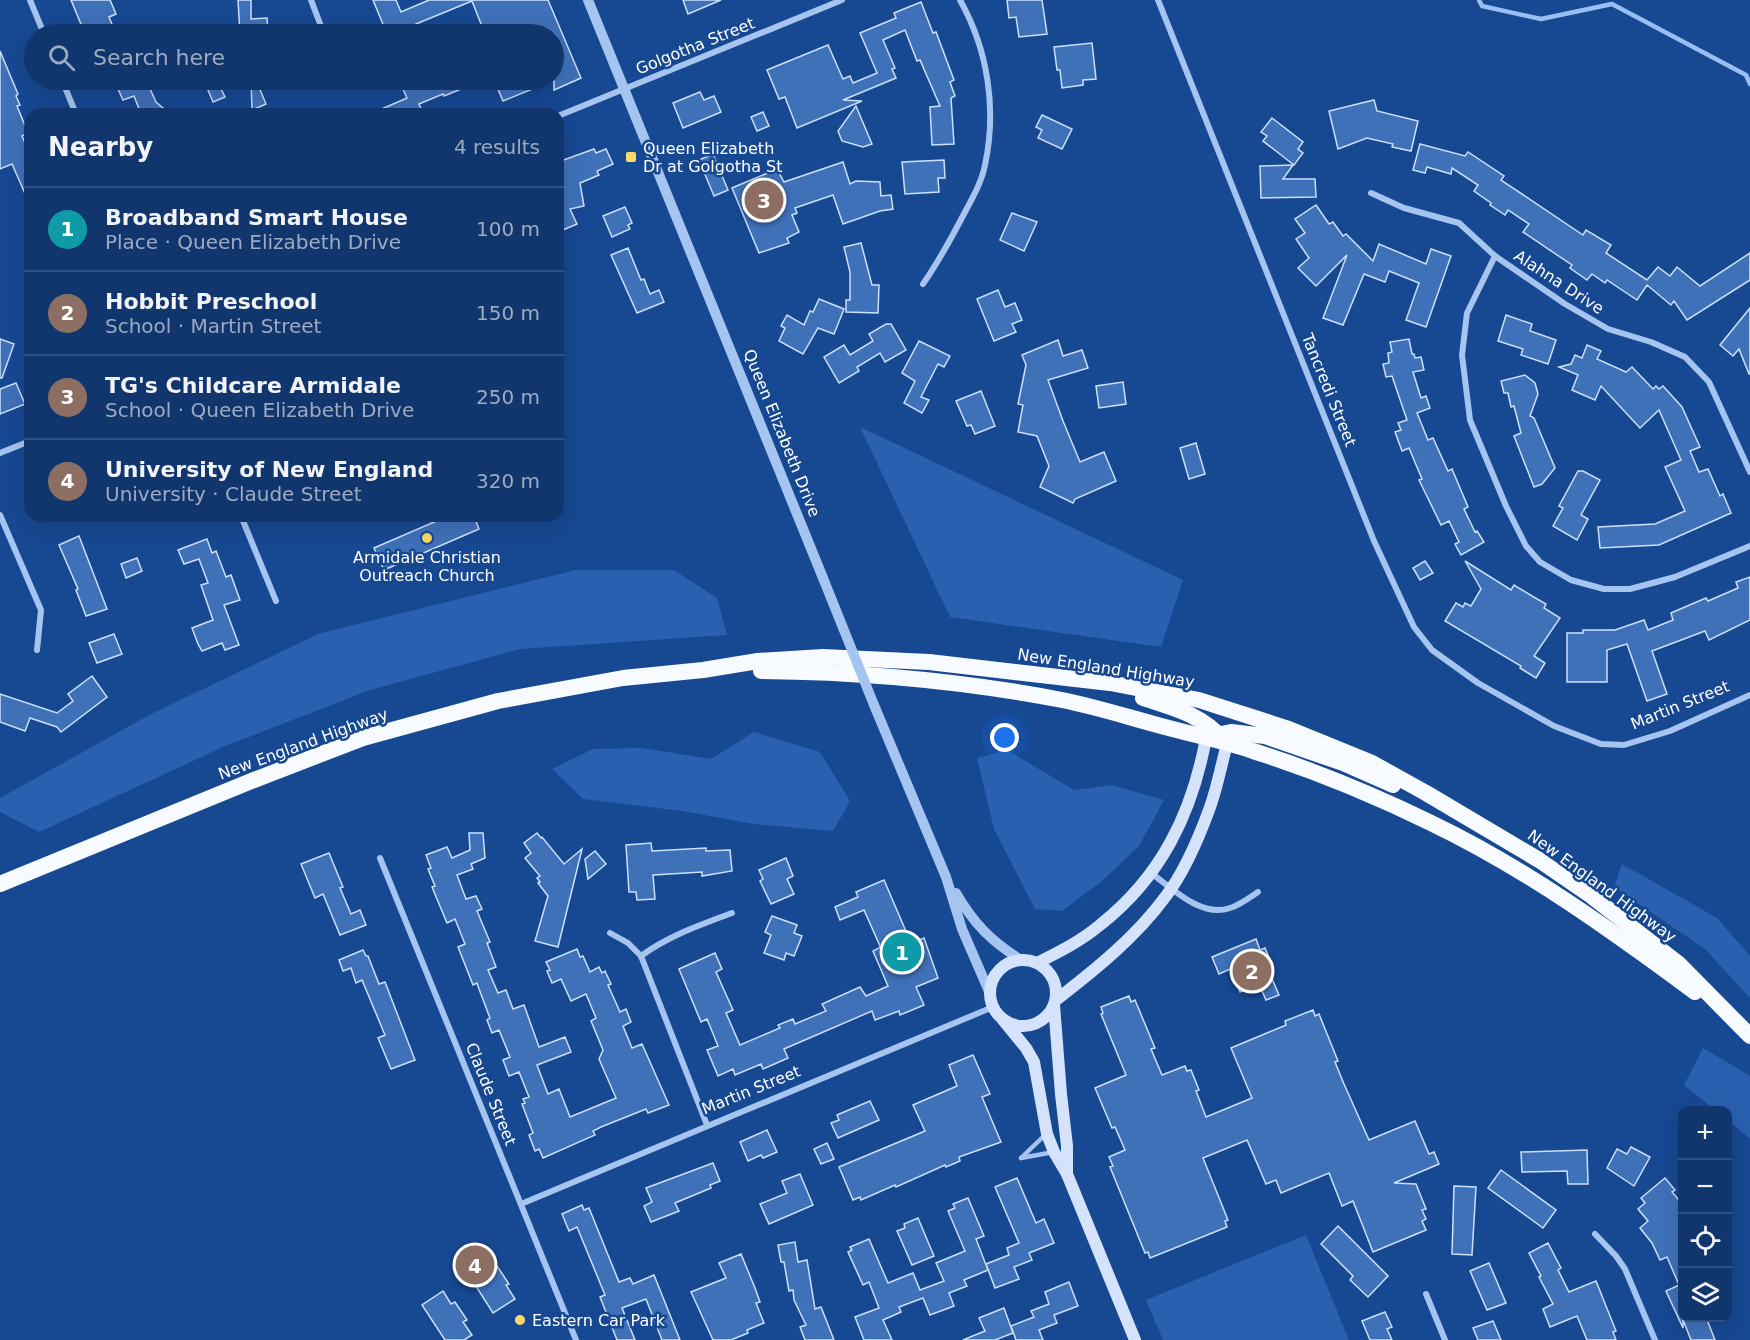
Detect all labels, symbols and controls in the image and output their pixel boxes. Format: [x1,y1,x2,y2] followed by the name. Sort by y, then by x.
[633,13,757,79] street label: Golgotha Street
[24,24,564,90] search box
[45,41,78,74] icon: search
[93,45,225,70] text: Search here
[48,132,153,162] text: Nearby
[454,135,540,159] text: 4 results
[643,139,782,176] place label: Queen Elizabeth Dr at Golgotha St
[624,150,638,164] marker: Queen Elizabeth Dr at Golgotha St
[744,178,783,222] pin: 3
[105,205,408,230] text: Broadband Smart House
[61,217,74,241] text: 1
[476,217,540,241] text: 100 m
[105,230,401,254] text: Place · Queen Elizabeth Drive
[1511,246,1607,318] street label: Alahna Drive
[105,289,317,314] text: Hobbit Preschool
[61,301,74,325] text: 2
[476,301,540,325] text: 150 m
[105,314,321,338] text: School · Martin Street
[1297,330,1360,449] street label: Tancredi Street
[740,346,824,520] street label: Queen Elizabeth Drive
[105,373,401,398] text: TG's Childcare Armidale
[61,385,74,409] text: 3
[476,385,540,409] text: 250 m
[105,398,414,422] text: School · Queen Elizabeth Drive
[105,457,433,482] text: University of New England
[61,469,74,493] text: 4
[476,469,540,493] text: 320 m
[105,482,362,506] text: University · Claude Street
[420,531,434,545] marker: Armidale Christian Outreach Church
[353,548,501,585] place label: Armidale Christian Outreach Church
[1016,645,1196,691] street label: New England Highway
[1628,677,1732,733] street label: Martin Street
[216,704,390,784] street label: New England Highway
[990,723,1019,752] your location
[1524,826,1680,946] street label: New England Highway
[882,930,922,974] pin: 1
[1232,948,1272,994] pin: 2
[462,1040,520,1148] street label: Claude Street
[699,1062,803,1118] street label: Martin Street
[1678,1106,1732,1322] map controls
[1678,1106,1732,1160] button: +
[1678,1160,1732,1214] button: −
[1678,1214,1732,1268] button: locate
[456,1242,494,1288] pin: 4
[1678,1268,1732,1322] button: layers
[532,1311,666,1330] place label: Eastern Car Park
[513,1313,527,1327] marker: Eastern Car Park

